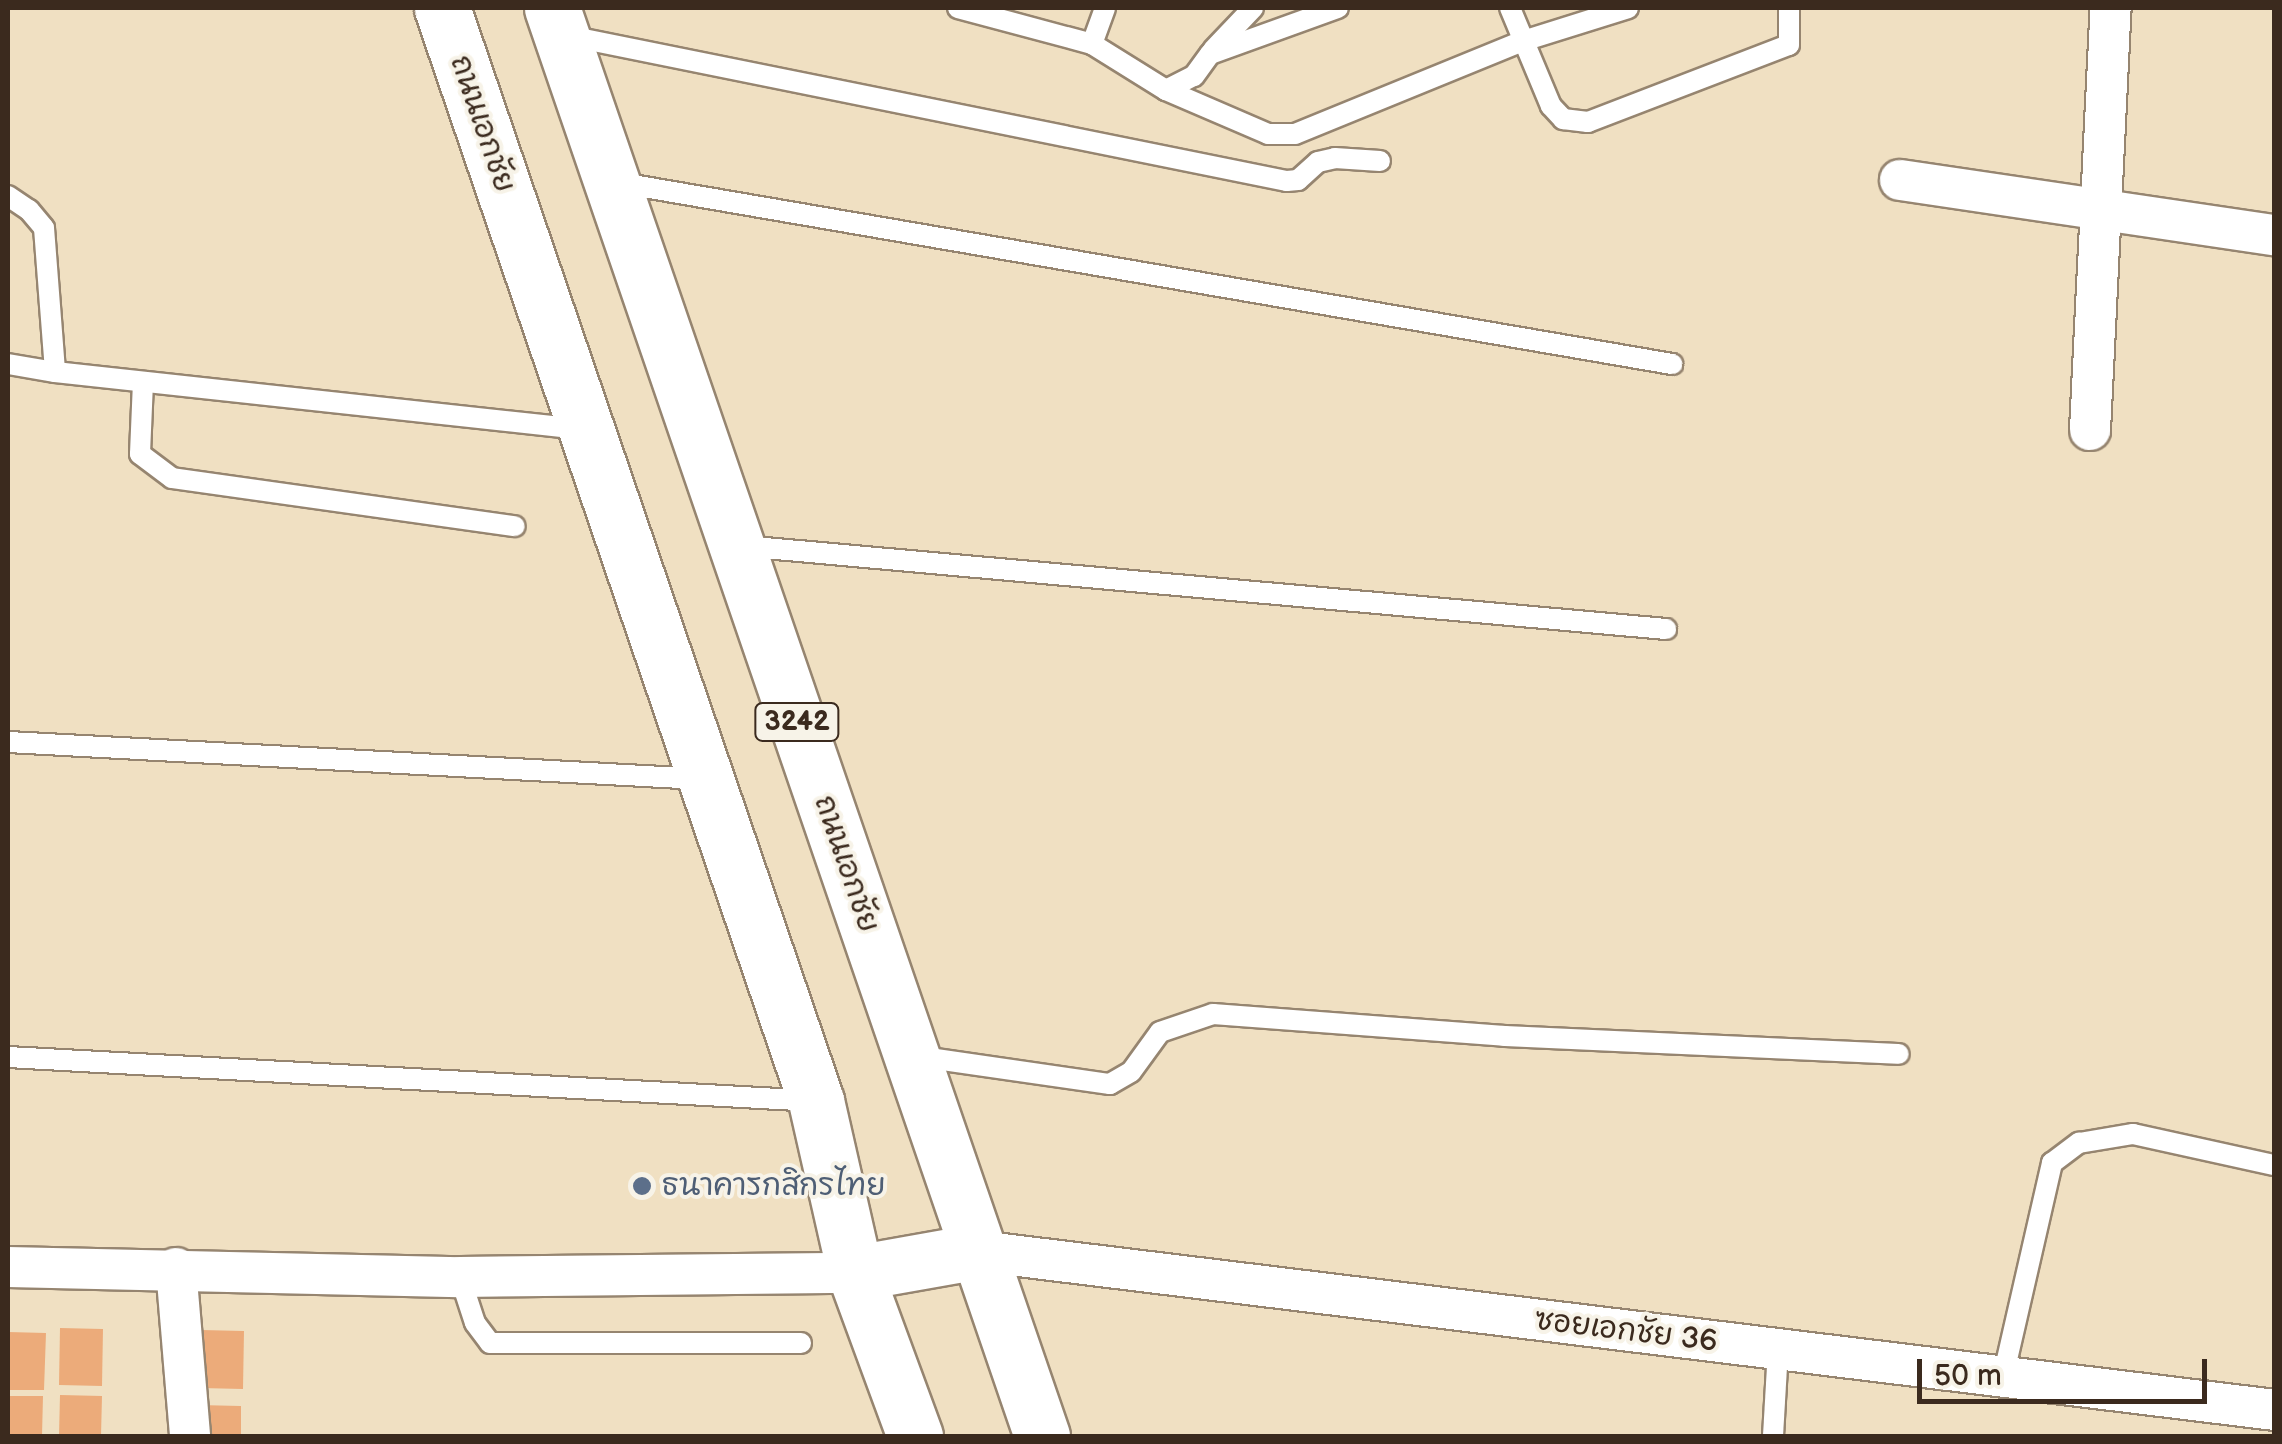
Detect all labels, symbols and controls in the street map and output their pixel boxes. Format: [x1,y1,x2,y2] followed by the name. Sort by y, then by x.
[442,51,522,197] street label: ถนนเอกชัย
[752,699,842,745] road number: 3242
[806,791,886,937] street label: ถนนเอกชัย
[662,1168,886,1204] place label: ธนาคารกสิกรไทย
[631,1175,653,1197] marker: ธนาคารกสิกรไทย
[1533,1302,1719,1360] street label: ซอยเอกชัย 36
[1922,1339,2212,1401] scale bar
[1934,1358,2002,1394] text: 50 m

